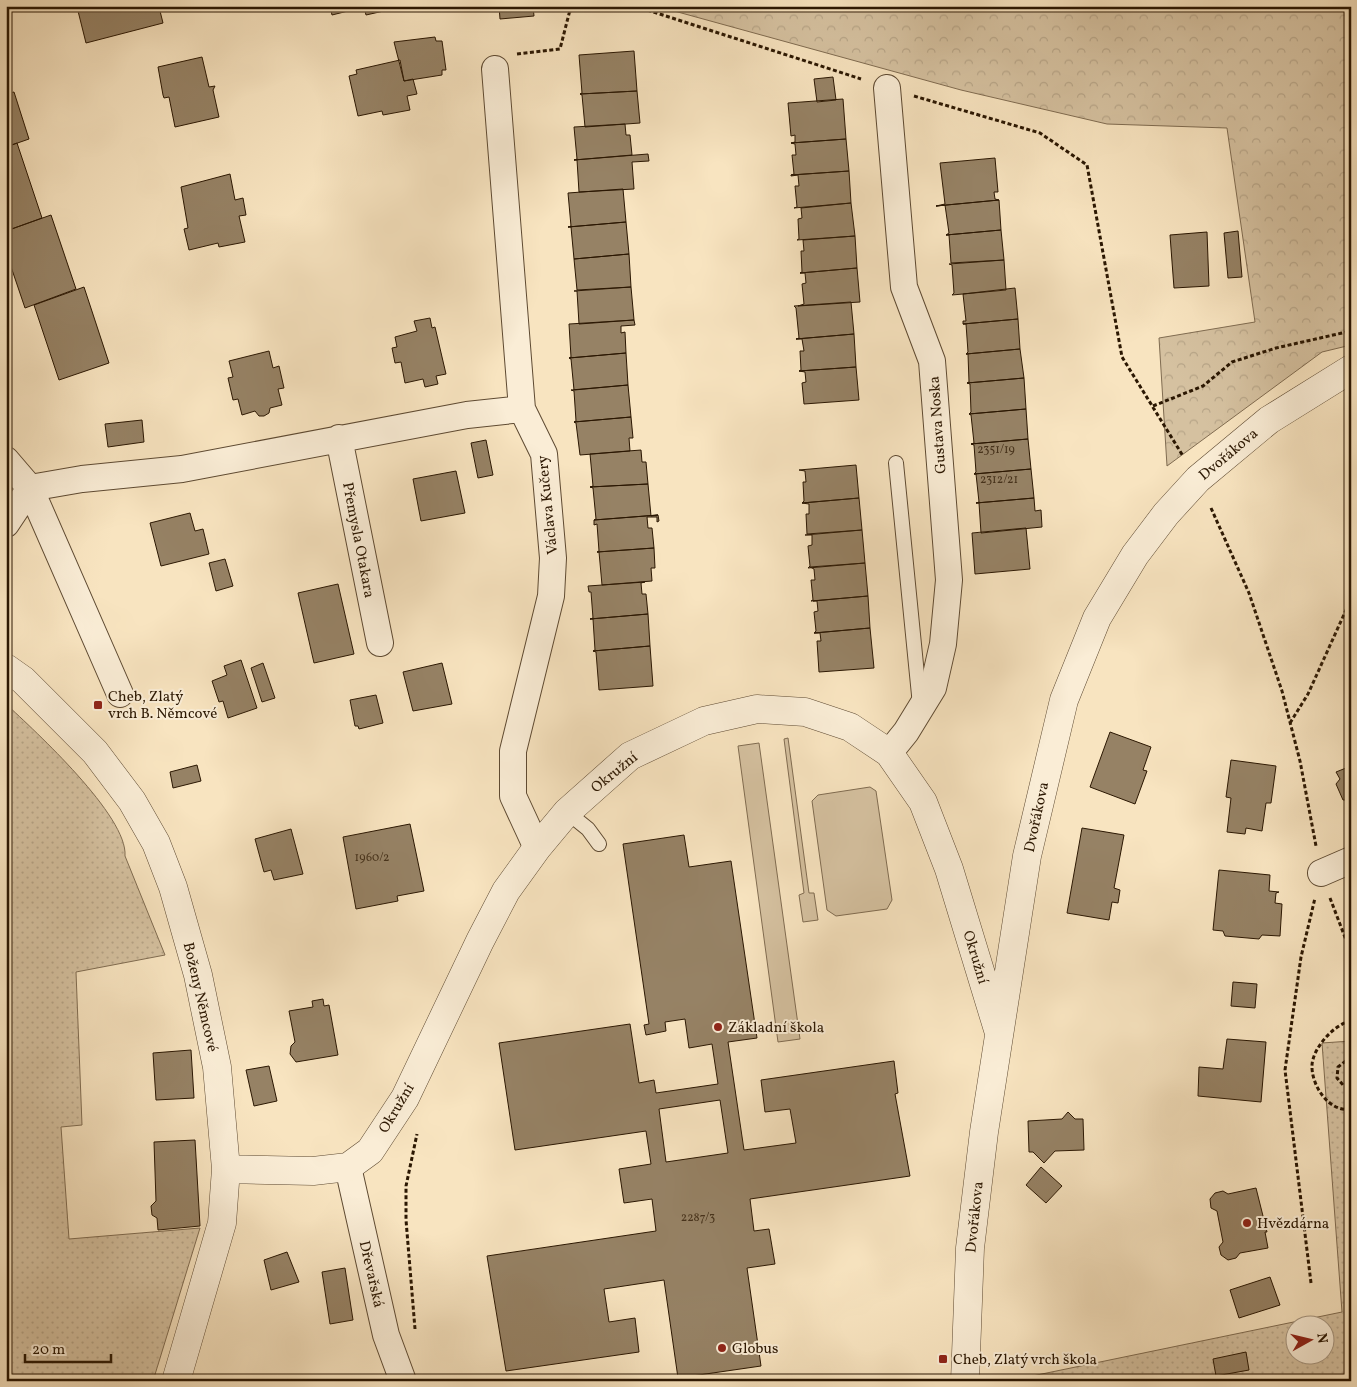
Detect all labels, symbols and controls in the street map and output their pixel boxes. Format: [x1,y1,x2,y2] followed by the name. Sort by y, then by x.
[925,375,952,474] street label: Gustava Noska
[1195,424,1263,486] street label: Dvořákova
[977,442,1015,458] house number: 2351/19
[533,454,564,555] street label: Václava Kučery
[980,472,1018,488] house number: 2312/21
[336,481,379,600] street label: Přemysla Otakara
[108,687,217,725] place label: Cheb, Zlatý vrch B. Němcové
[92,699,104,711] marker: Cheb, Zlatý vrch B. Němcové
[587,747,643,799] street label: Okružní
[1020,780,1055,855] street label: Dvořákova
[355,850,389,866] house number: 1960/2
[957,928,993,987] street label: Okružní
[177,940,222,1054] street label: Boženy Němcové
[728,1018,824,1039] place label: Základní škola
[712,1021,724,1033] marker: Základní škola
[374,1079,421,1138] street label: Okružní
[961,1180,990,1254] street label: Dvořákova
[681,1210,715,1226] house number: 2287/3
[1257,1214,1329,1235] place label: Hvězdárna
[1241,1217,1253,1229] marker: Hvězdárna
[353,1239,388,1310] street label: Dřevařská
[1284,1314,1334,1364] north arrow
[25,1332,111,1364] scale bar
[1311,1332,1332,1345] text: N
[732,1339,778,1360] place label: Globus
[32,1340,65,1361] text: 20 m
[716,1342,728,1354] marker: Globus
[953,1350,1097,1371] place label: Cheb, Zlatý vrch škola
[937,1353,949,1365] marker: Cheb, Zlatý vrch škola

